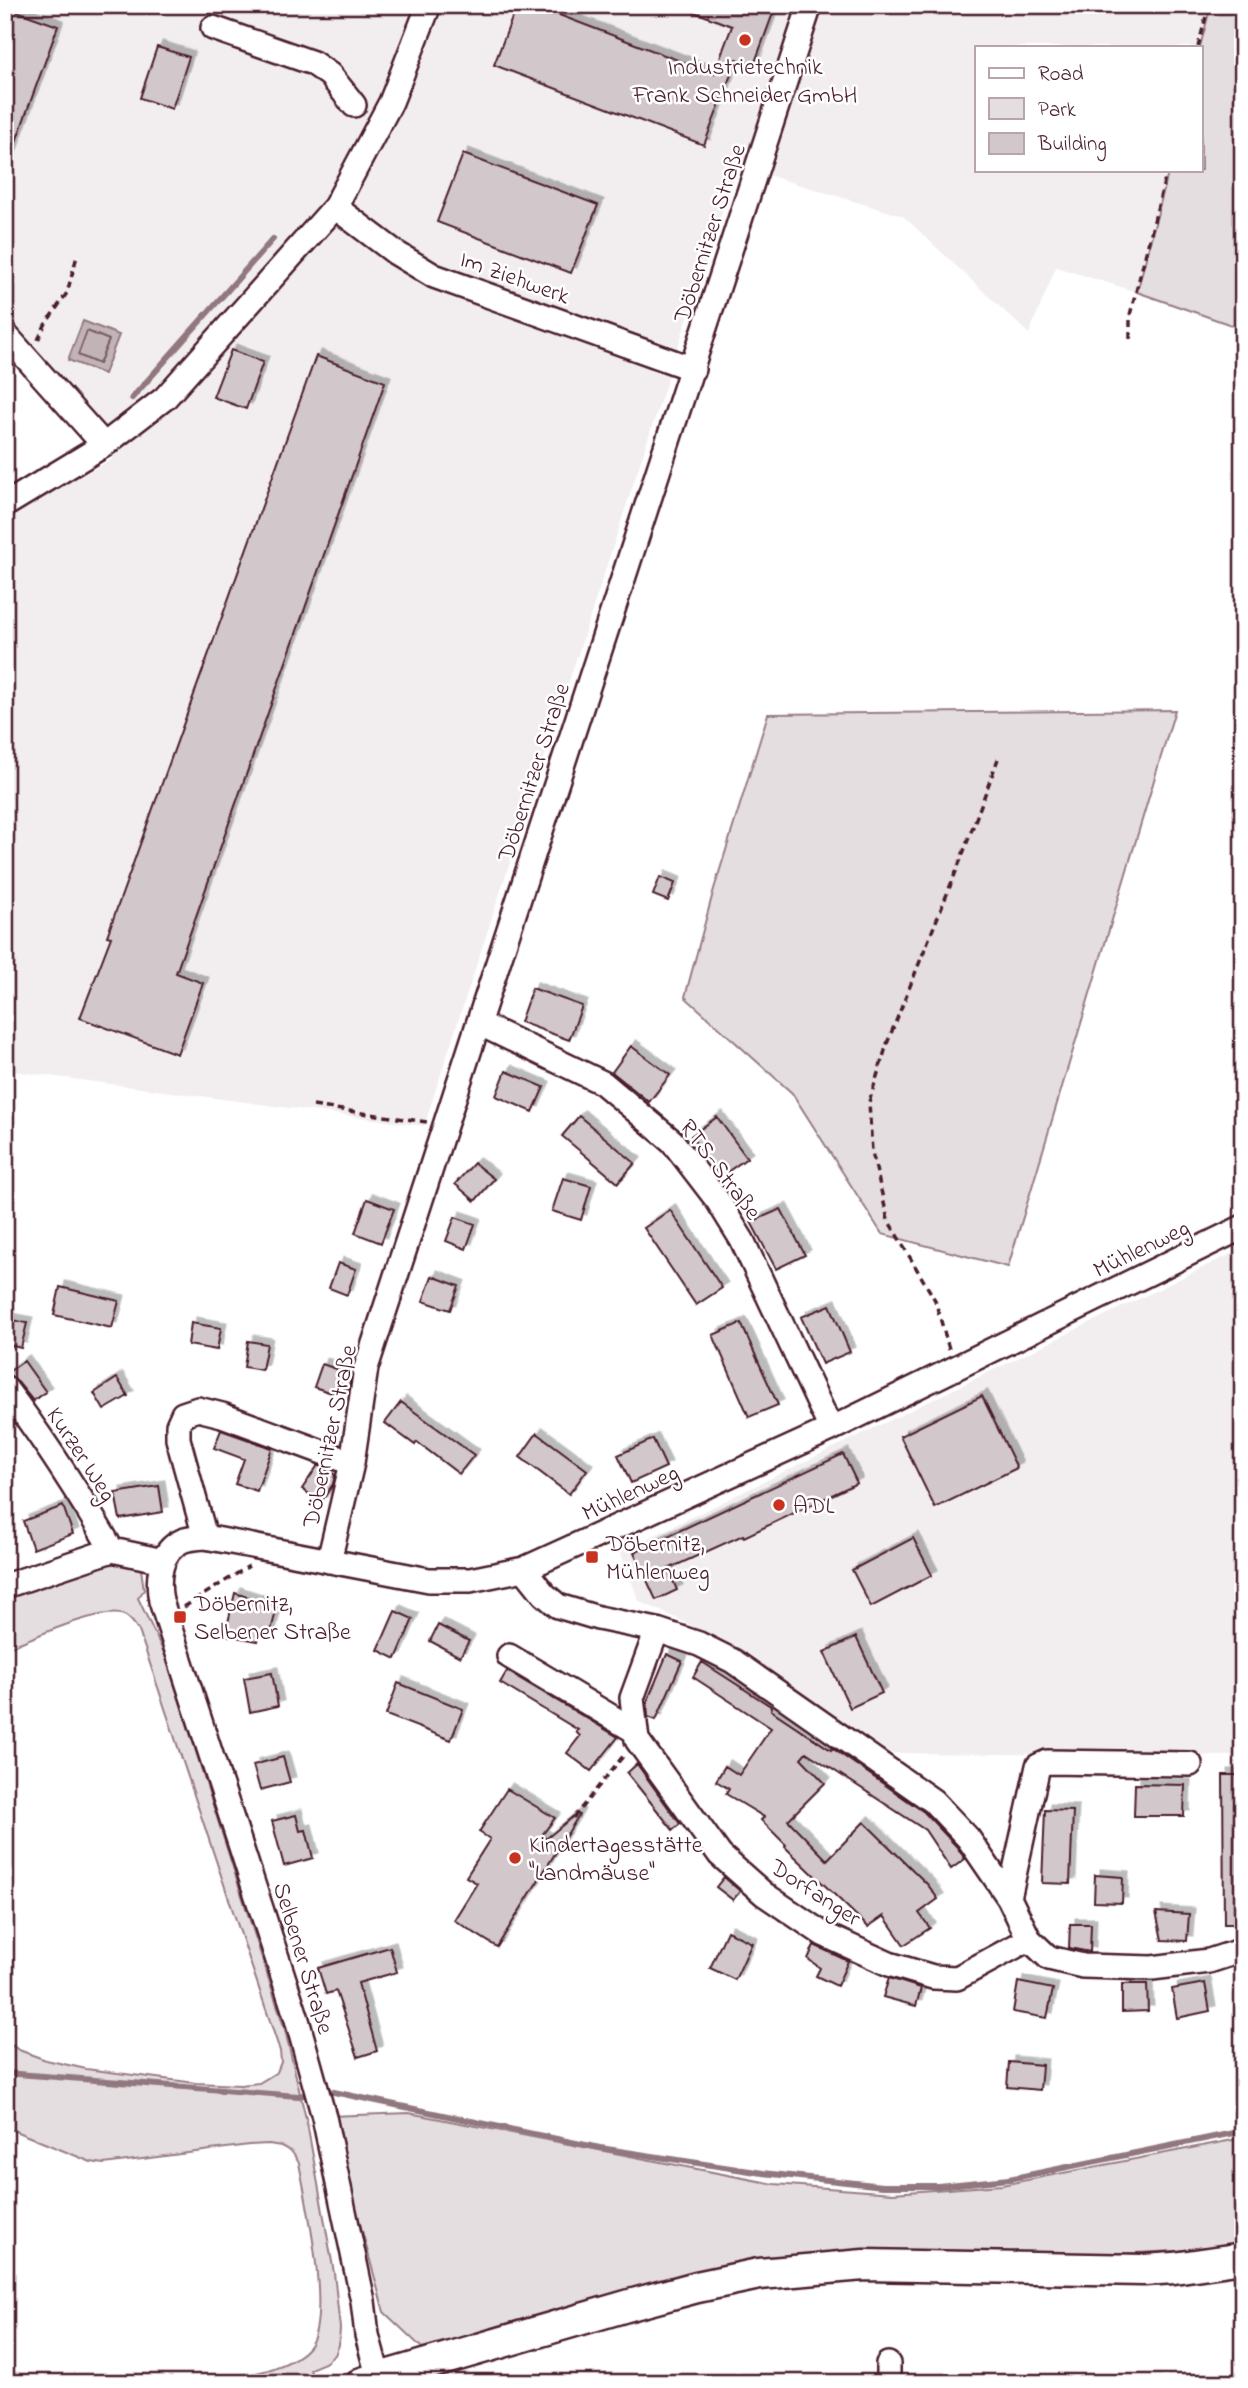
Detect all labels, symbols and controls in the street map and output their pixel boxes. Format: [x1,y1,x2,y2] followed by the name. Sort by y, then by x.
[737,32,753,48] marker: Industrietechnik Frank Schneider GmbH
[975,46,1202,172] legend
[632,51,857,114] place label: Industrietechnik Frank Schneider GmbH
[1038,60,1084,90] text: Road
[1038,96,1077,126] text: Park
[1037,130,1107,162] text: Building
[666,140,757,329] street label: Döbernitzer Straße
[454,243,575,316] street label: Im Ziehwerk
[490,679,581,868] street label: Döbernitzer Straße
[669,1113,769,1229] street label: RTS-Straße
[1088,1212,1196,1289] street label: Mühlenweg
[295,1342,368,1532] street label: Döbernitzer Straße
[36,1401,124,1510] street label: Kurzer Weg
[577,1457,685,1532] street label: Mühlenweg
[793,1490,834,1525] place label: ADL
[771,1497,787,1513] marker: ADL
[605,1528,710,1591] place label: Döbernitz, Mühlenweg
[584,1549,600,1565] marker: Döbernitz, Mühlenweg
[193,1588,351,1651] place label: Döbernitz, Selbener Straße
[172,1609,188,1625] marker: Döbernitz, Selbener Straße
[529,1829,703,1892] place label: Kindertagesstätte "Landmäuse"
[507,1850,523,1866] marker: Kindertagesstätte "Landmäuse"
[761,1851,868,1937] street label: Dorfanger
[262,1879,341,2039] street label: Selbener Straße

